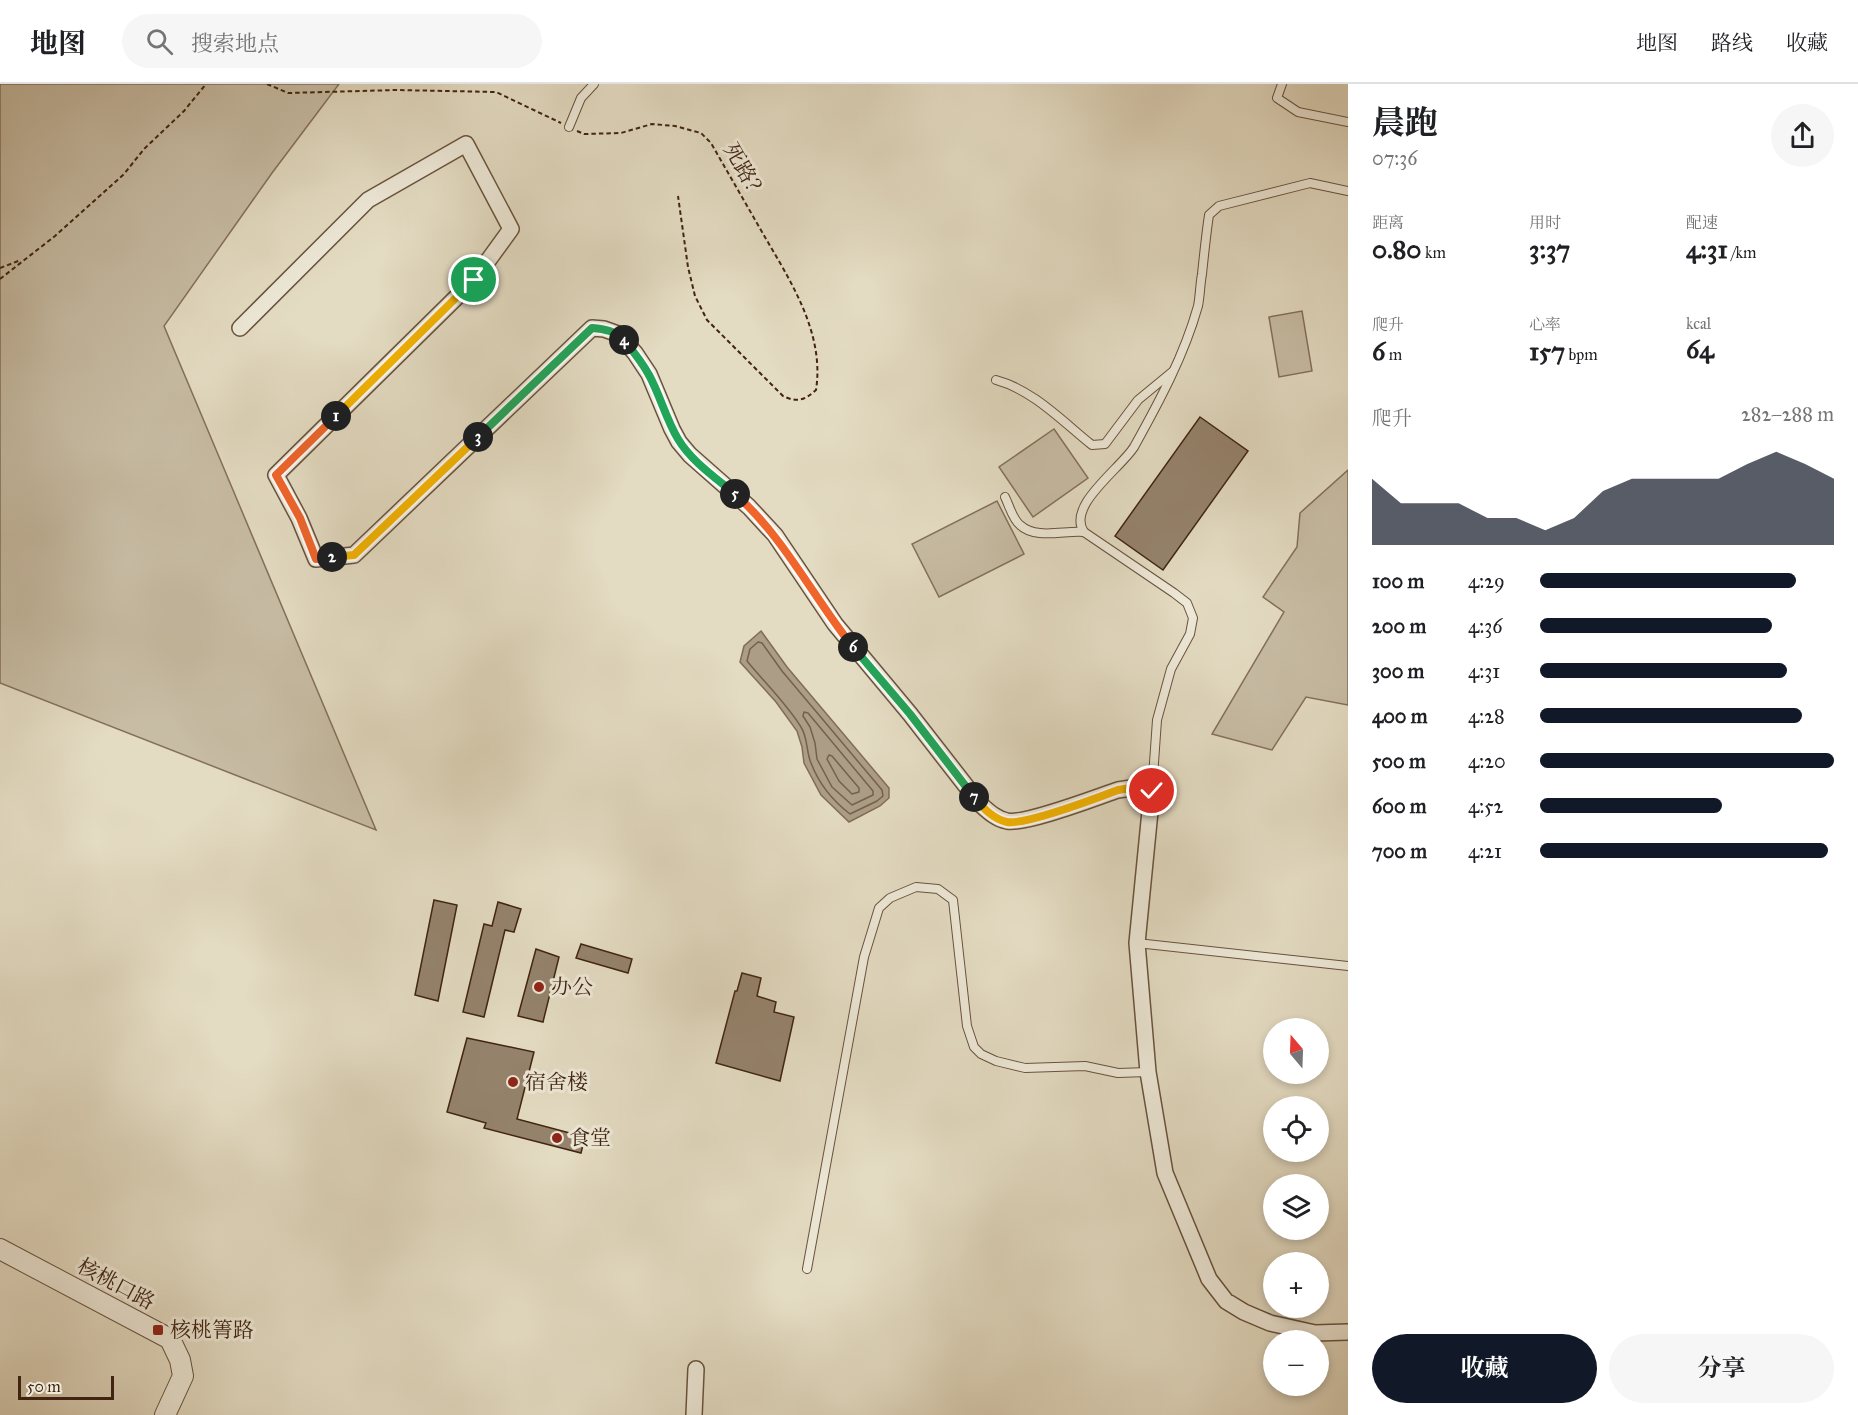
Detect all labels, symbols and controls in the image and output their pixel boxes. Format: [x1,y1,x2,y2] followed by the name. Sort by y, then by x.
[122,14,542,68] search box
[143,25,176,58] icon: search
[30,26,86,61] text: 地图
[191,30,279,57] text: 搜索地点
[1636,30,1678,56] text: 地图
[1711,30,1753,56] text: 路线
[1786,30,1828,56] text: 收藏
[1372,103,1438,143] text: 晨跑
[1771,104,1834,167] button: share
[718,138,772,206] street label: 死路？
[1372,146,1418,170] text: 07:36
[1372,213,1404,232] text: 距离
[1529,213,1561,232] text: 用时
[1686,213,1718,232] text: 配速
[1372,233,1422,265] text: 0.80
[1529,233,1570,265] text: 3:37
[1686,233,1728,265] text: 4:31
[1422,243,1446,262] text: km
[1728,243,1756,262] text: /km
[448,254,499,305] pin
[457,263,490,296] icon: arrive
[1686,314,1711,333] text: kcal
[1372,315,1404,334] text: 爬升
[1529,315,1561,334] text: 心率
[609,325,639,355] pin: 4
[620,330,628,349] text: 4
[1686,333,1714,365] text: 64
[1372,335,1385,367] text: 6
[1529,335,1565,367] text: 157
[1385,345,1402,364] text: m
[1565,345,1598,364] text: bpm
[321,401,351,431] pin: 1
[1741,402,1834,426] text: 282–288 m
[333,406,339,425] text: 1
[1372,406,1412,430] text: 爬升
[463,422,493,452] pin: 3
[475,427,481,446] text: 3
[720,479,750,509] pin: 5
[731,484,739,503] text: 5
[317,542,347,572] pin: 2
[328,547,336,566] text: 2
[1372,569,1424,593] text: 100 m
[1468,569,1505,593] text: 4:29
[1372,614,1426,638] text: 200 m
[1468,614,1502,638] text: 4:36
[838,632,868,662] pin: 6
[849,637,857,656] text: 6
[1372,659,1424,683] text: 300 m
[1468,659,1500,683] text: 4:31
[1372,704,1428,728] text: 400 m
[1468,704,1505,728] text: 4:28
[1372,749,1426,773] text: 500 m
[1468,749,1506,773] text: 4:20
[1126,765,1177,816] pin
[1135,774,1168,807] icon: check
[959,782,989,812] pin: 7
[970,787,978,806] text: 7
[1372,794,1427,818] text: 600 m
[1468,794,1503,818] text: 4:52
[1372,839,1427,863] text: 700 m
[1468,839,1502,863] text: 4:21
[551,974,593,1000] place label: 办公
[532,980,546,994] marker: 办公
[1263,1018,1329,1084] north arrow
[1263,1018,1329,1396] map controls
[525,1069,588,1095] place label: 宿舍楼
[506,1075,520,1089] marker: 宿舍楼
[1263,1096,1329,1162] button: locate
[569,1125,611,1151] place label: 食堂
[550,1131,564,1145] marker: 食堂
[1263,1174,1329,1240] button: layers
[1263,1252,1329,1318] button: +
[73,1253,159,1315] street label: 核桃口路
[170,1317,254,1343] place label: 核桃箐路
[151,1323,165,1337] marker: 核桃箐路
[1263,1330,1329,1396] button: −
[1372,1334,1597,1403] button: 收藏
[1609,1334,1834,1403] button: 分享
[18,1373,114,1400] scale bar
[27,1377,61,1396] text: 50 m

